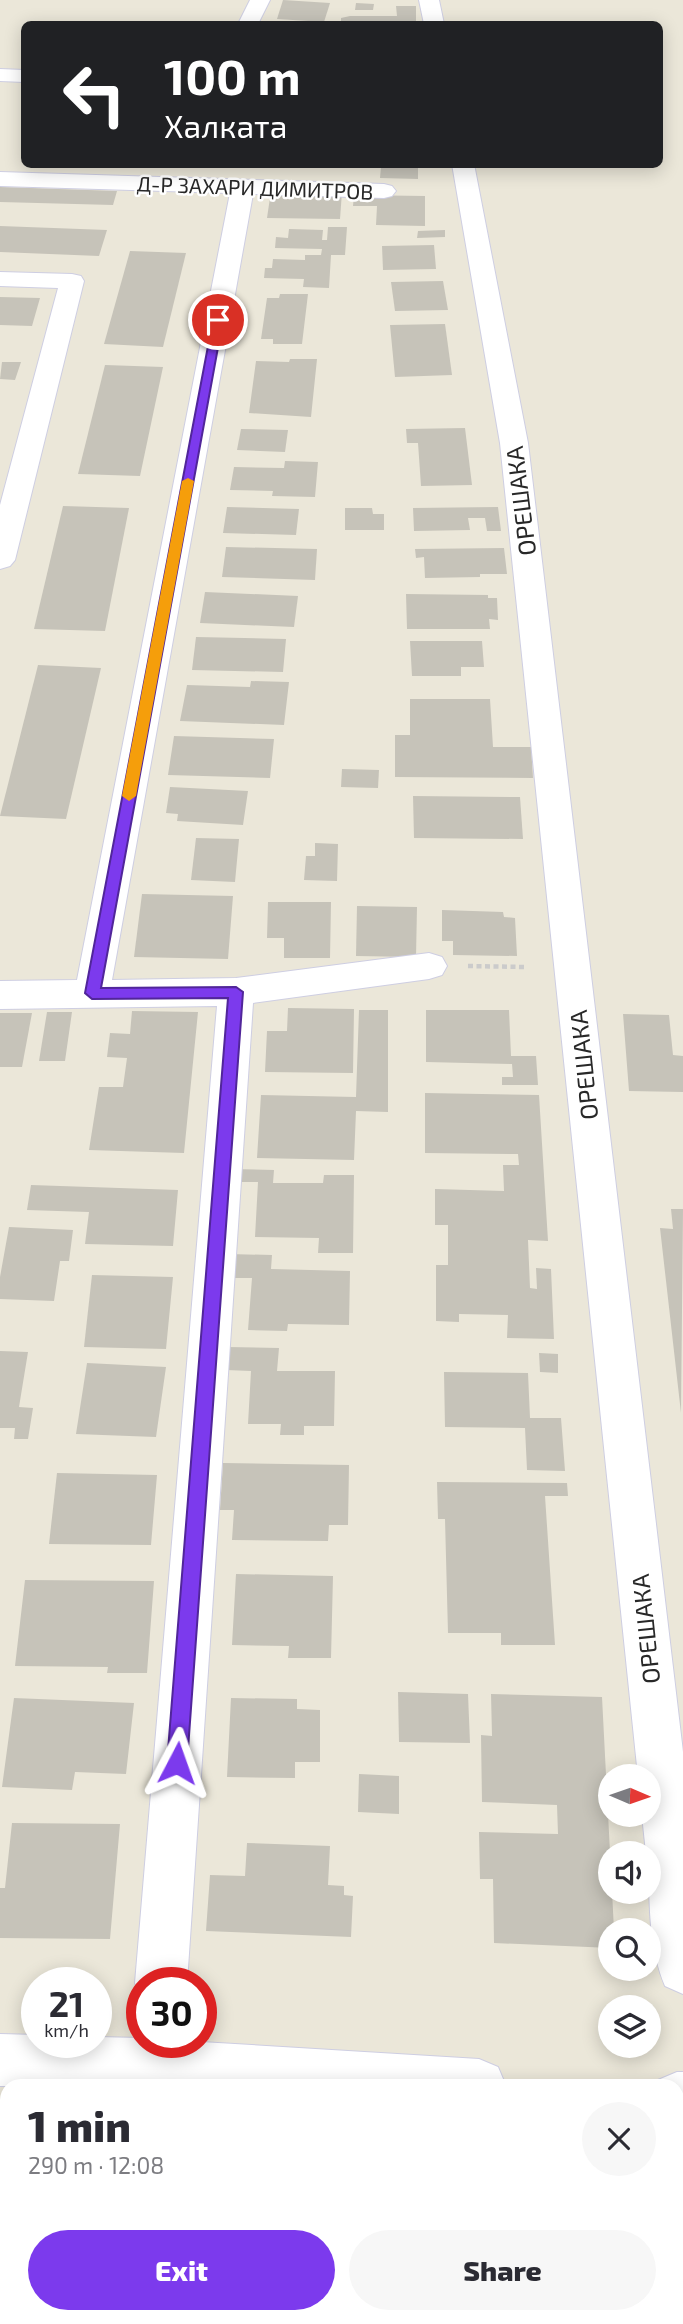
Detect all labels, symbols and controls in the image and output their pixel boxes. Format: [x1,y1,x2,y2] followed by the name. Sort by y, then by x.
[164,46,301,105] text: 100 m
[49,49,140,140] icon: left
[164,106,287,144] text: Халката
[136,170,374,204] street label: Д-Р ЗАХАРИ ДИМИТРОВ
[188,290,248,350] pin
[199,301,237,339] icon: arrive
[499,444,541,557] street label: ОРЕШАКА
[563,1009,603,1121] street label: ОРЕШАКА
[625,1573,665,1685] street label: ОРЕШАКА
[140,1726,214,1800] position arrow
[598,1764,662,1827] north arrow
[598,1764,661,2058] map controls
[598,1841,661,1904] button: sound
[598,1918,661,1981] button: search
[126,1967,217,2058] speed limit sign: 30
[49,1982,84,2024] text: 21
[598,1995,661,2058] button: layers
[44,2019,89,2041] text: km/h
[28,2100,131,2150] text: 1 min
[582,2102,656,2176] button: close
[28,2151,164,2179] text: 290 m · 12:08
[28,2230,335,2310] button: Exit
[349,2230,656,2310] button: Share

